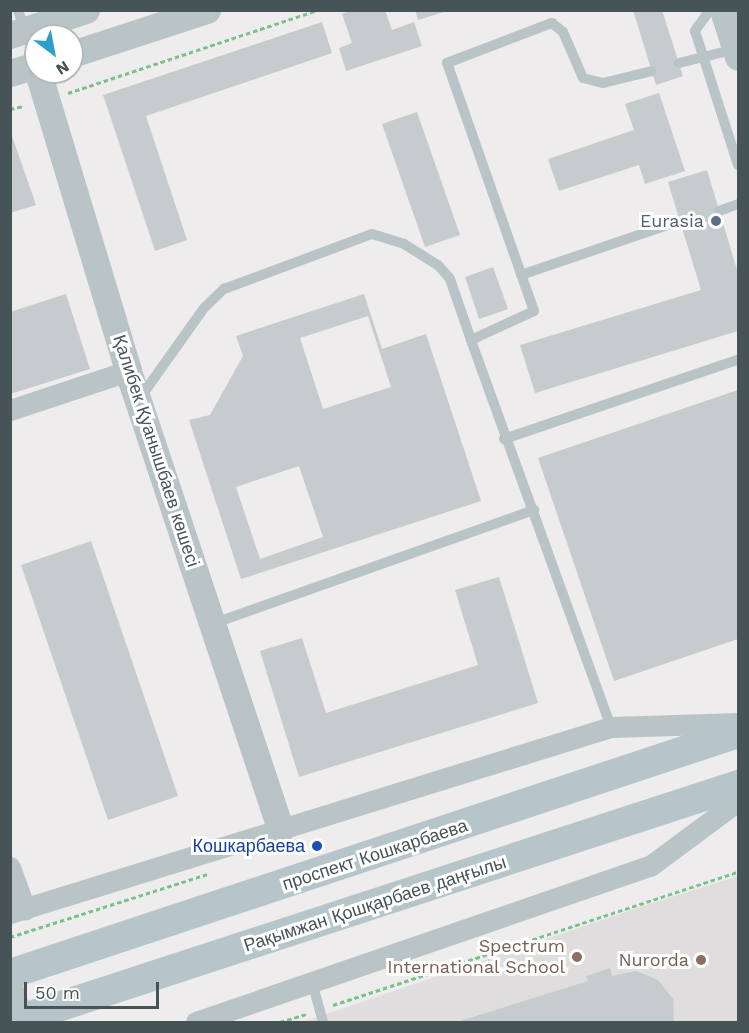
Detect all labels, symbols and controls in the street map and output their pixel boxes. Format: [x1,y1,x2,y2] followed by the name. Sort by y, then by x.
[24,24,84,84] north arrow
[53,57,73,79] text: N
[640,210,704,232] place label: Eurasia
[709,214,723,228] marker: Eurasia
[108,332,204,570] street label: Қалибек Қуанышбаев көшесі
[280,815,470,895] street label: проспект Кошкарбаева
[192,835,305,857] place label: Кошкарбаева
[310,839,324,853] marker: Кошкарбаева
[241,851,509,957] street label: Рақымжан Қошқарбаев даңғылы
[387,936,565,978] place label: Spectrum International School
[618,949,689,971] place label: Nurorda
[570,950,584,964] marker: Spectrum International School
[694,953,708,967] marker: Nurorda
[27,970,162,1008] scale bar
[35,982,80,1003] text: 50 m

